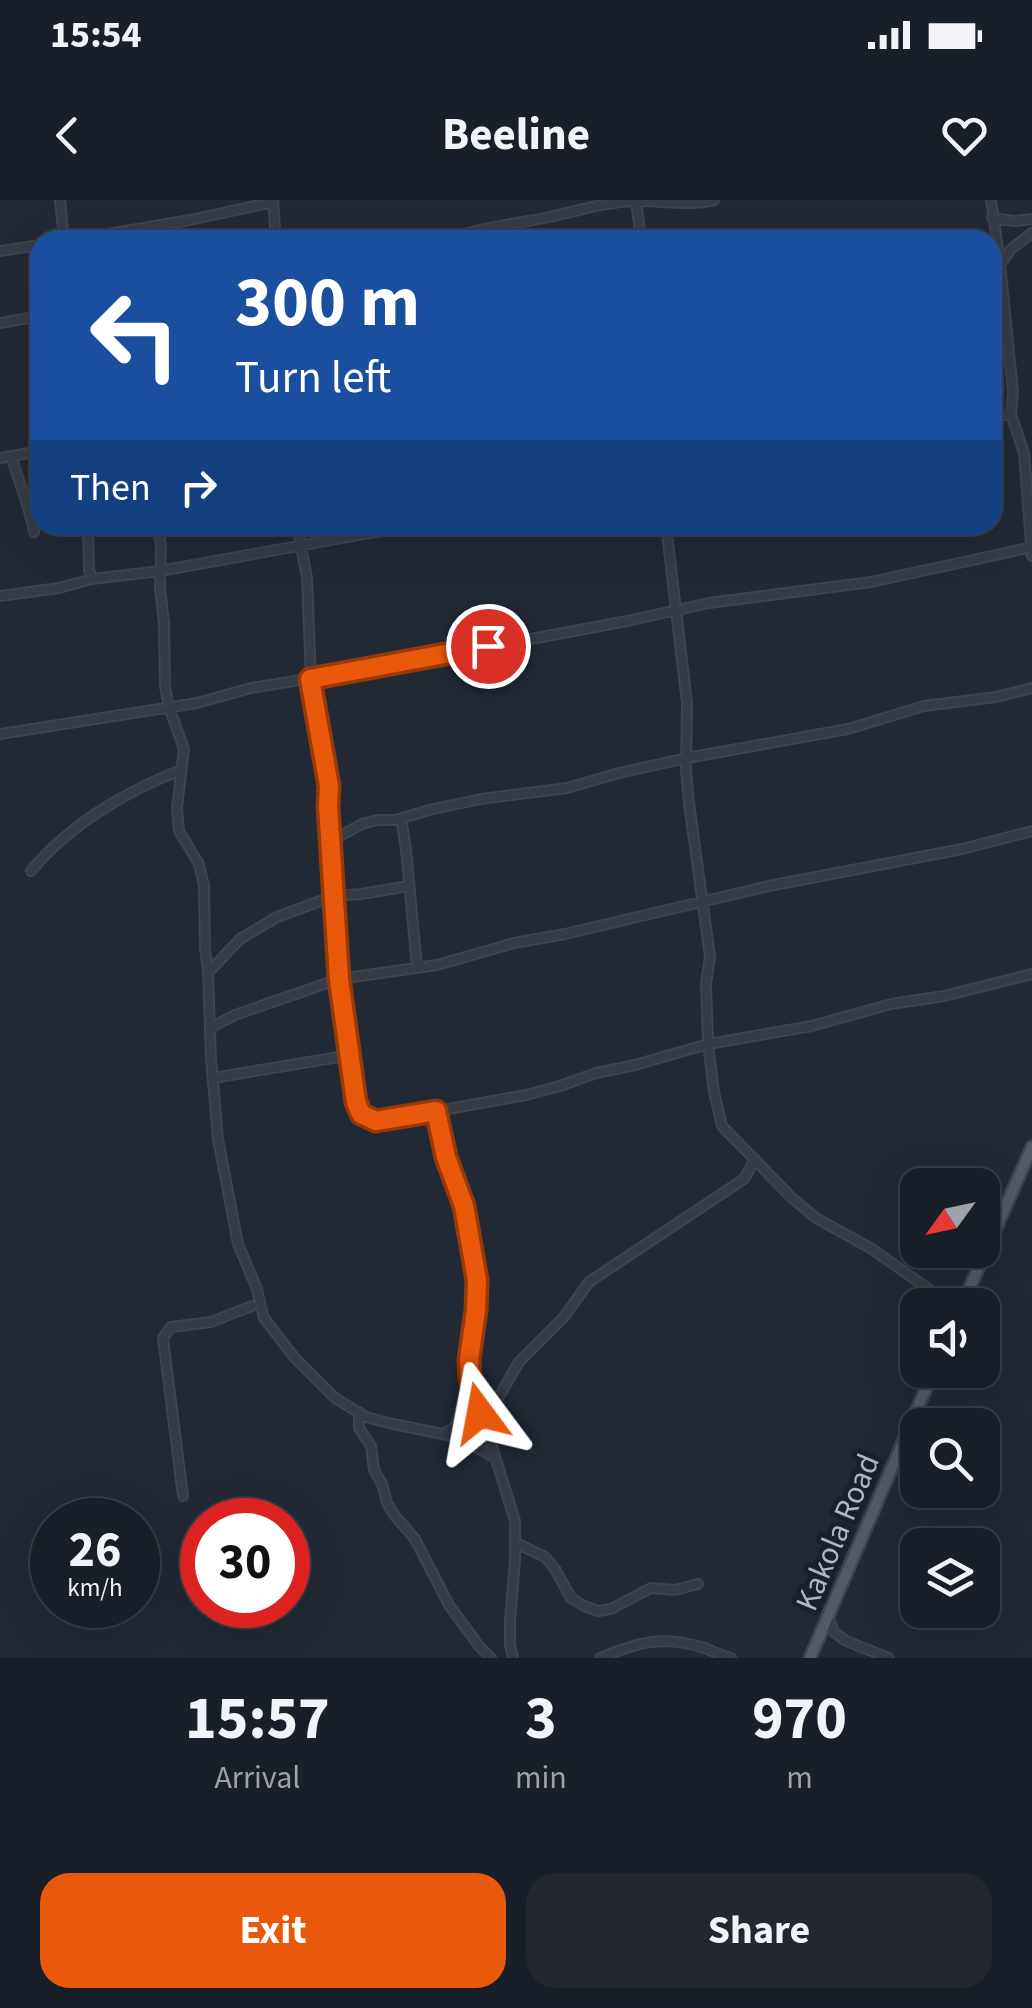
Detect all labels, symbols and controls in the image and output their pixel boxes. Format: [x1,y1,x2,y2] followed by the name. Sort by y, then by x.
[50,8,142,62] text: 15:54
[442,103,590,167] text: Beeline
[40,108,95,163] icon: back
[937,108,992,163] icon: heart
[235,253,420,353] text: 300 m
[70,270,200,400] icon: left
[235,346,391,410] text: Turn left
[171,460,226,515] icon: right
[70,461,151,515] text: Then
[446,604,531,689] pin
[461,619,516,674] icon: arrive
[900,1168,1000,1268] north arrow
[900,1168,1000,1628] map controls
[900,1288,1000,1388] button: sound
[428,1361,532,1465] position arrow
[900,1408,1000,1508] button: search
[784,1447,892,1618] street label: Kakola Road
[180,1498,310,1628] speed limit sign: 30
[69,1515,121,1586] text: 26
[900,1528,1000,1628] button: layers
[67,1570,123,1606] text: km/h
[185,1677,330,1762] text: 15:57
[525,1677,557,1762] text: 3
[752,1677,847,1762] text: 970
[214,1755,300,1801] text: Arrival
[515,1755,567,1801] text: min
[786,1755,813,1801] text: m
[40,1873,506,1988] button: Exit
[526,1873,992,1988] button: Share

